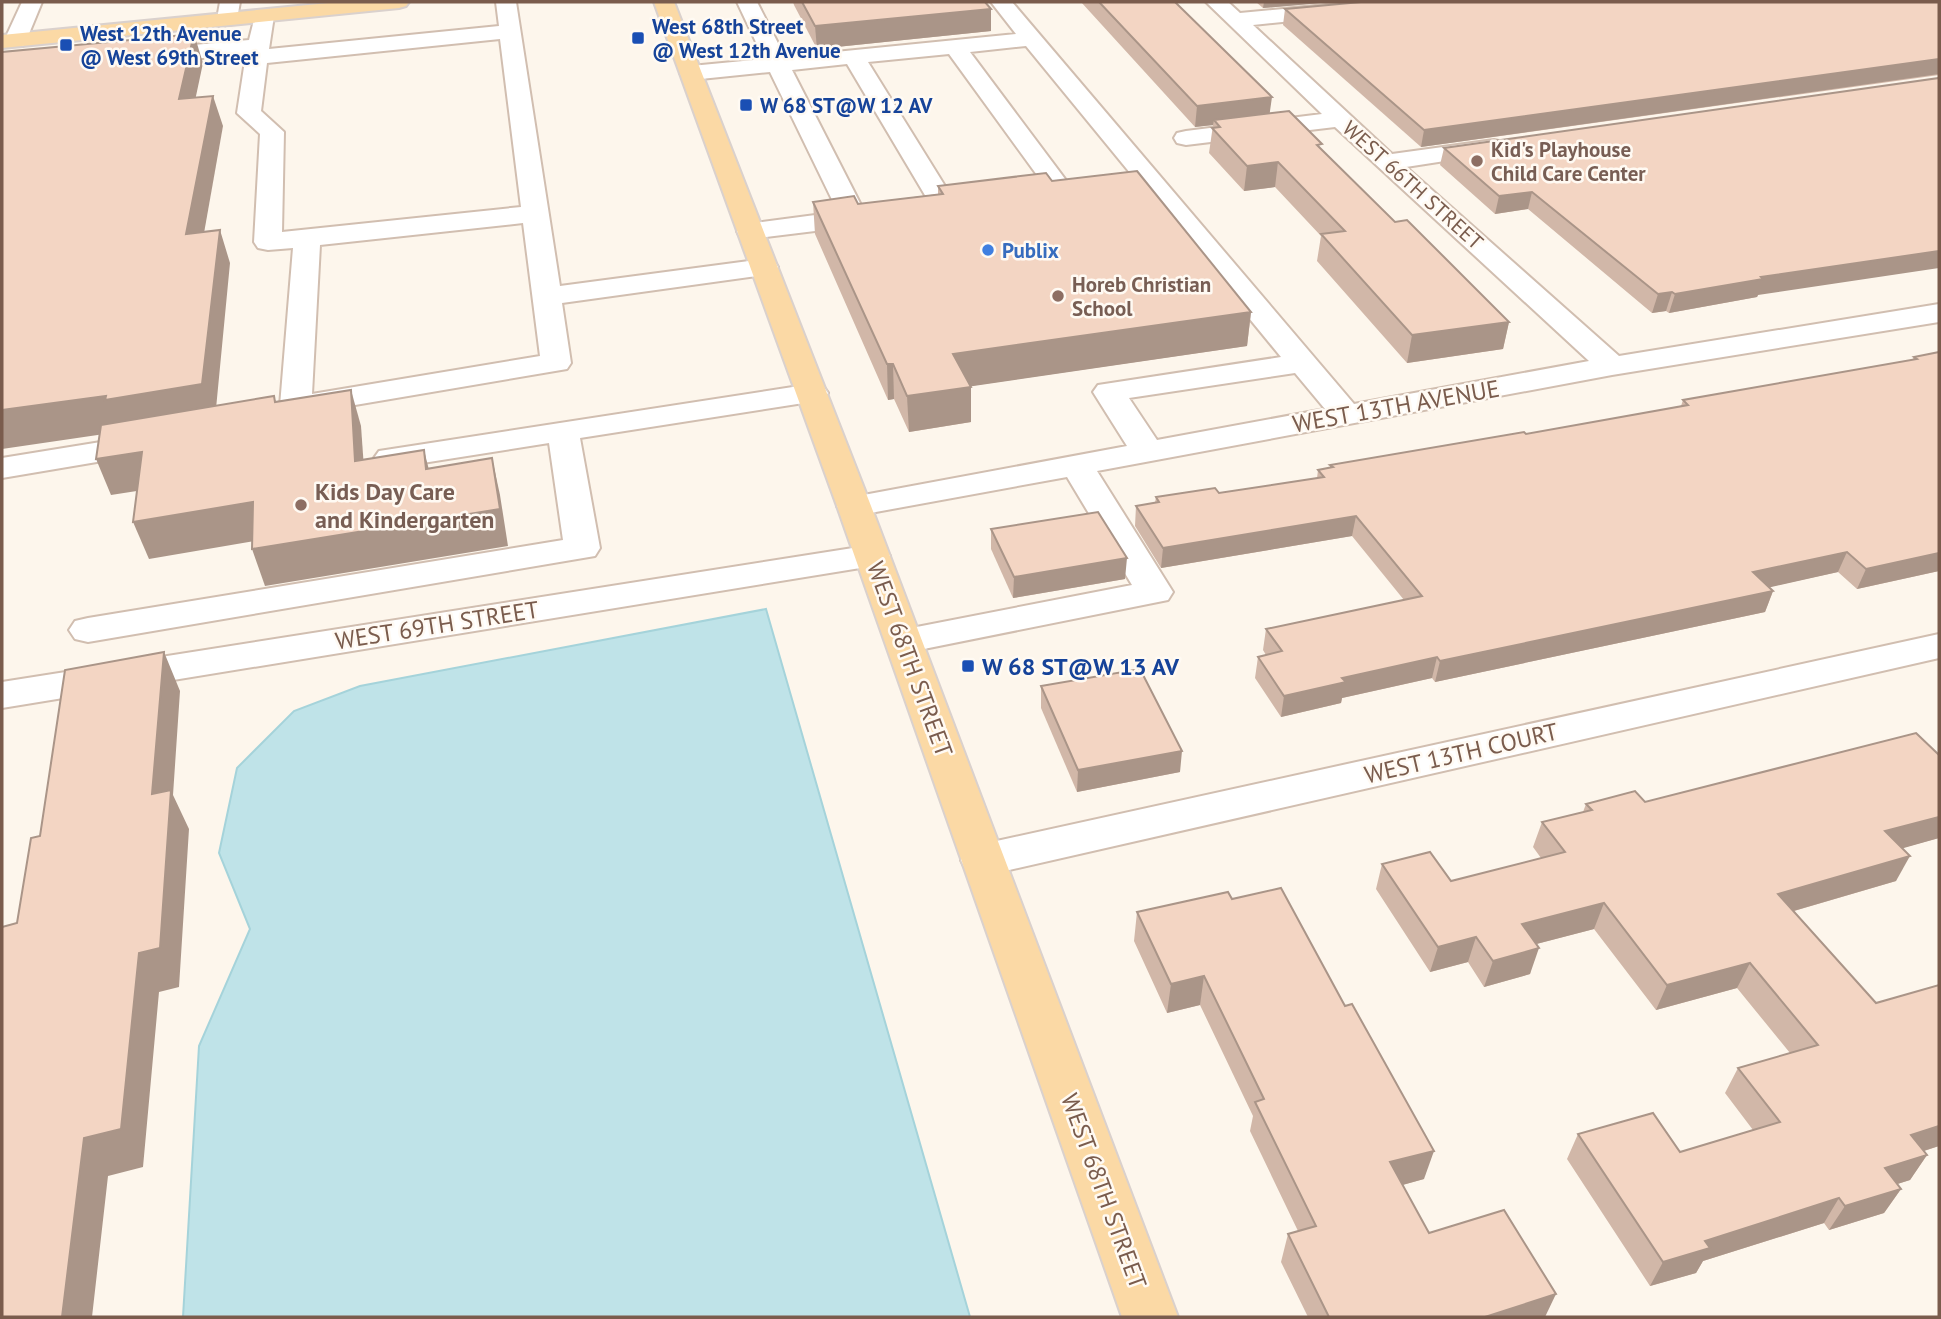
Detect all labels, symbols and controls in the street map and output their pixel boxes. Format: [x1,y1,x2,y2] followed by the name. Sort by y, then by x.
[652,13,841,64] place label: West 68th Street @ West 12th Avenue
[80,20,259,71] place label: West 12th Avenue @ West 69th Street
[630,30,646,46] marker: West 68th Street @ West 12th Avenue
[58,37,74,53] marker: West 12th Avenue @ West 69th Street
[760,92,933,119] place label: W 68 ST@W 12 AV
[738,97,754,113] marker: W 68 ST@W 12 AV
[1337,115,1489,255] street label: WEST 66TH STREET
[1491,136,1646,187] place label: Kid's Playhouse Child Care Center
[1469,153,1485,169] marker: Kid's Playhouse Child Care Center
[1002,237,1059,264] place label: Publix
[980,242,996,258] marker: Publix
[1072,271,1211,322] place label: Horeb Christian School
[1050,288,1066,304] marker: Horeb Christian School
[1290,373,1502,439] street label: WEST 13TH AVENUE
[315,476,494,535] place label: Kids Day Care and Kindergarten
[293,497,309,513] marker: Kids Day Care and Kindergarten
[860,557,960,761] street label: WEST 68TH STREET
[333,594,541,656] street label: WEST 69TH STREET
[982,651,1179,682] place label: W 68 ST@W 13 AV
[960,658,976,674] marker: W 68 ST@W 13 AV
[1361,716,1561,790] street label: WEST 13TH COURT
[1054,1089,1154,1293] street label: WEST 68TH STREET

